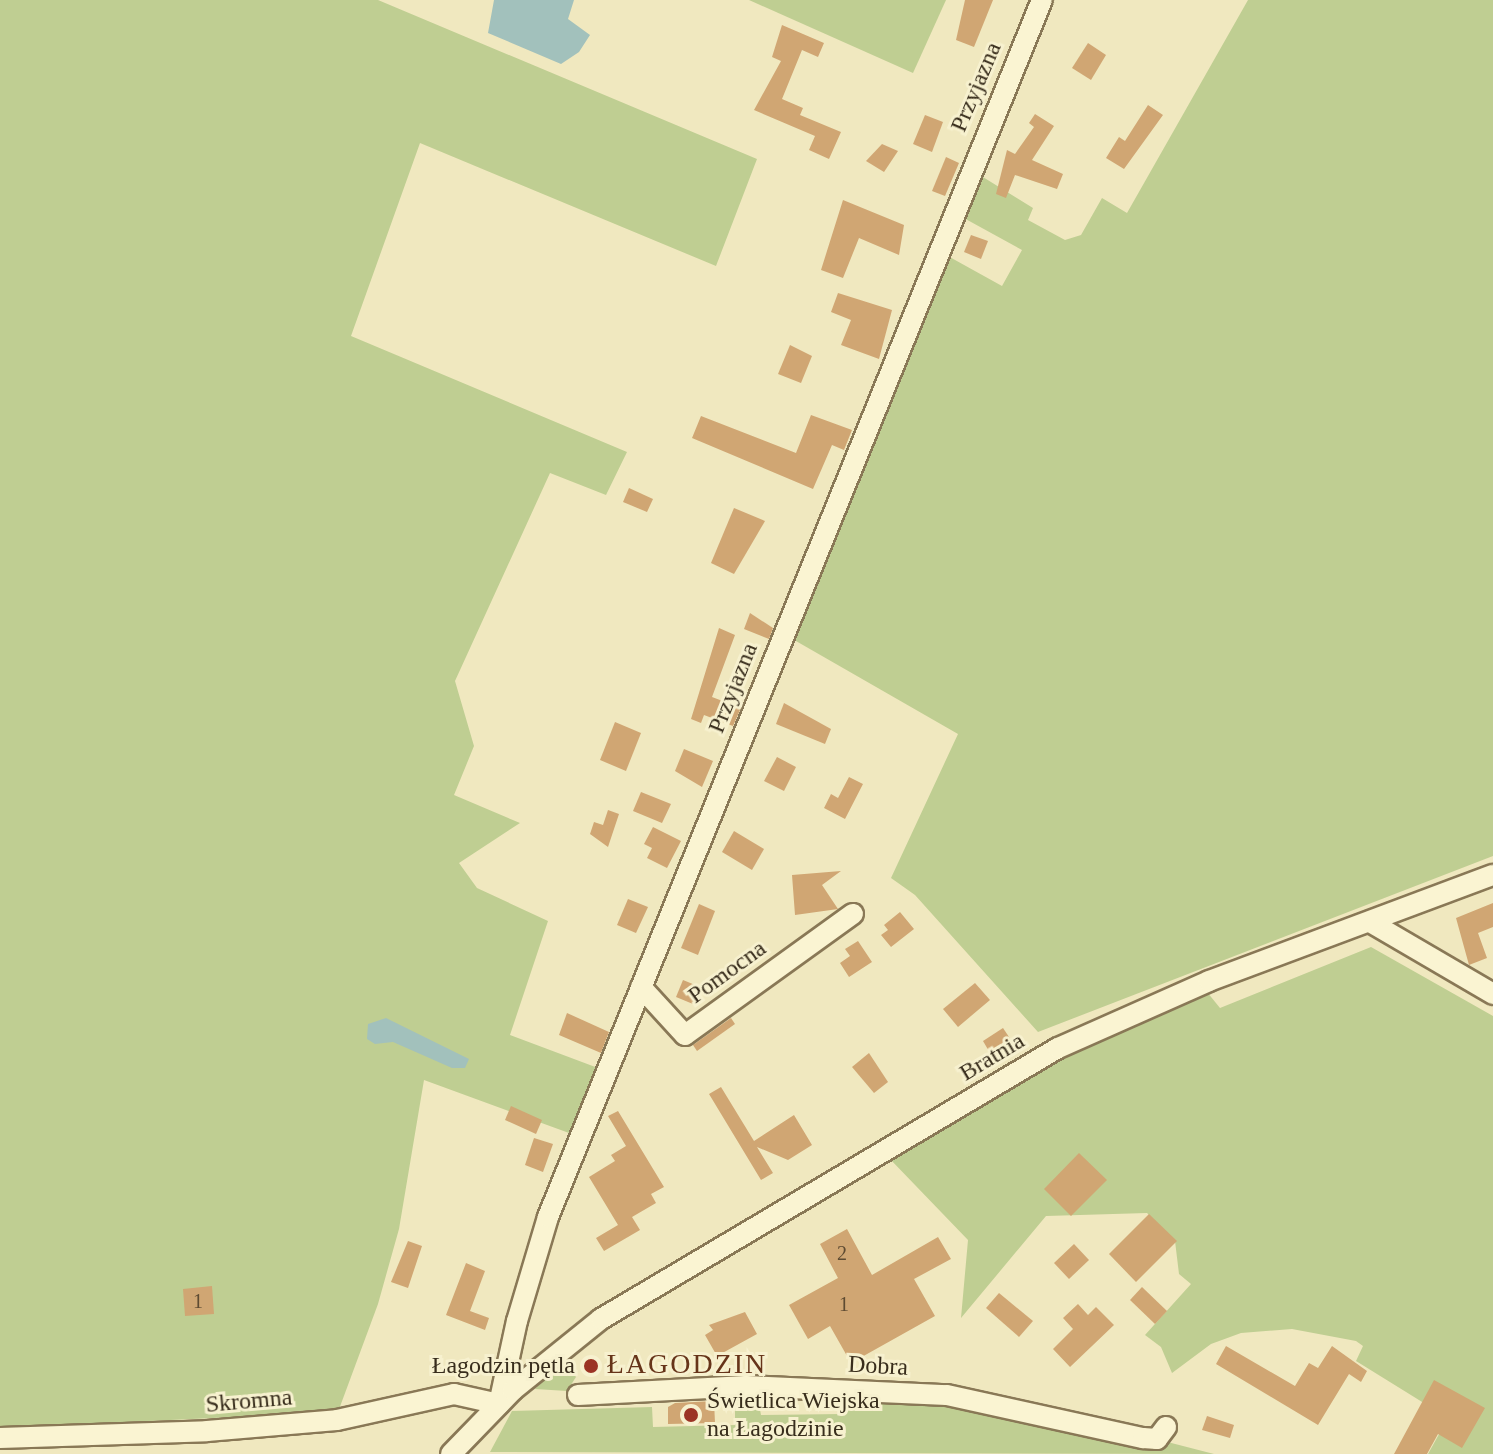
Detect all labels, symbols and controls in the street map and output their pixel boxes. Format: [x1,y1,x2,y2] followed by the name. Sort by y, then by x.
[944,38,1008,136] street label: Przyjazna
[702,639,764,737] street label: Przyjazna
[682,934,772,1010] street label: Pomocna
[954,1026,1030,1088] street label: Bratnia
[837,1241,847,1265] house number: 2
[193,1289,203,1313] house number: 1
[839,1292,849,1316] house number: 1
[607,1347,767,1381] district label: ŁAGODZIN
[847,1350,909,1382] street label: Dobra
[432,1352,575,1380] place label: Łagodzin pętla
[582,1357,600,1375] marker: Łagodzin pętla
[205,1383,293,1419] street label: Skromna
[707,1387,880,1443] place label: Świetlica Wiejska na Łagodzinie
[682,1406,700,1424] marker: Świetlica Wiejska na Łagodzinie

